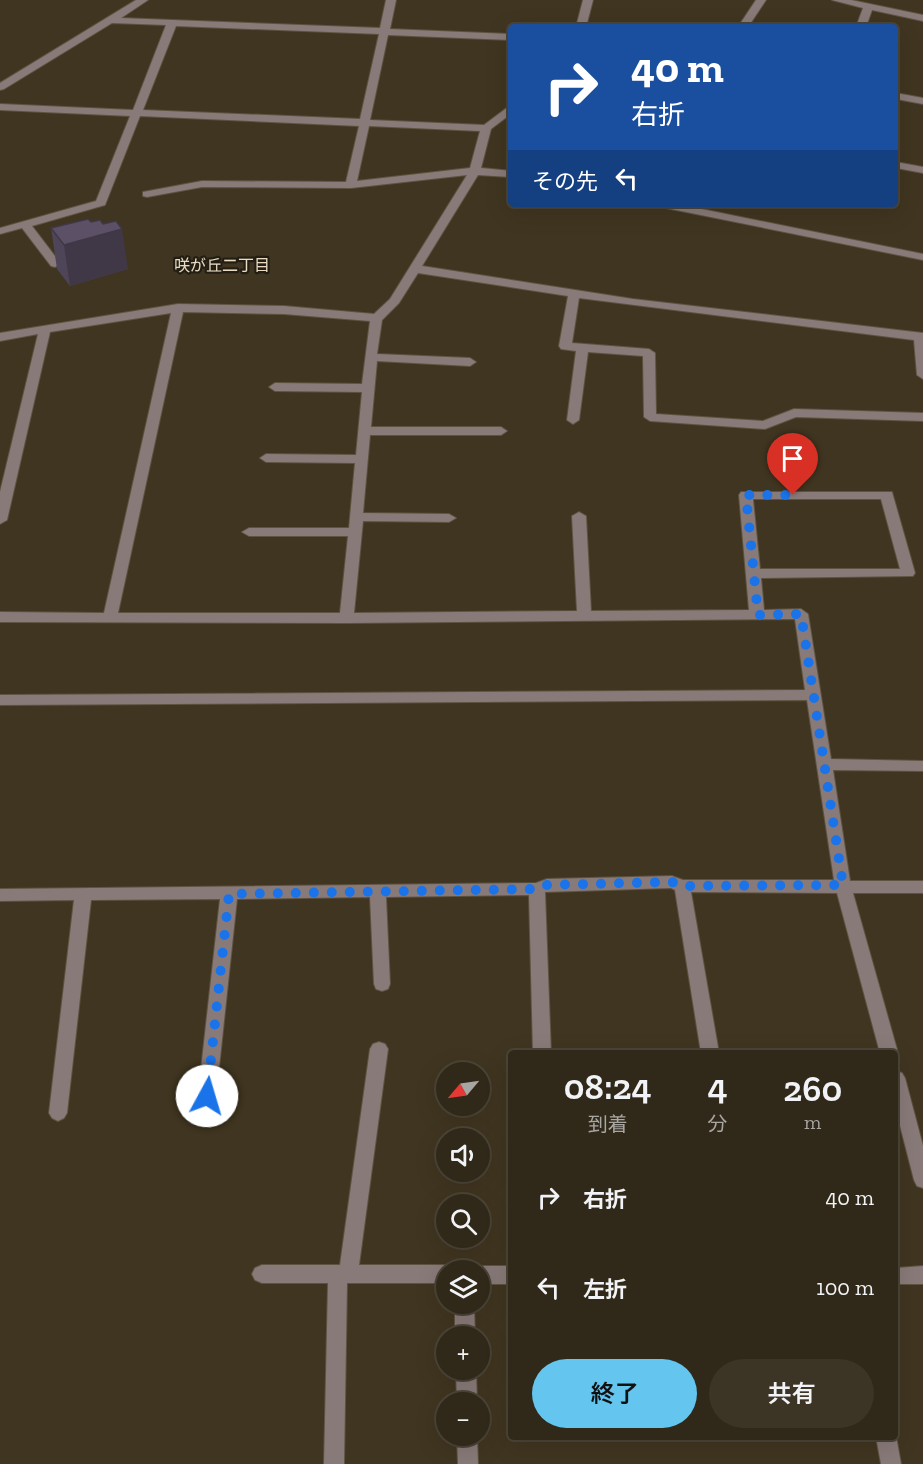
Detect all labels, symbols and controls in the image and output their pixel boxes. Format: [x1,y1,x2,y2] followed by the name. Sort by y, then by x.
[631,42,724,93] text: 40 m
[532,48,610,126] icon: right
[631,99,685,131] text: 右折
[610,162,643,195] icon: left
[532,168,598,195] text: その先
[174,256,270,275] district label: 咲が丘二丁目
[767,433,818,495] pin
[776,442,809,475] icon: arrive
[436,1062,490,1116] north arrow
[436,1062,490,1446] map controls
[175,1064,239,1128] position arrow
[564,1065,652,1108] text: 08:24
[707,1065,727,1108] text: 4
[783,1067,842,1110] text: 260
[804,1110,821,1134] text: m
[588,1112,628,1136] text: 到着
[707,1112,727,1136] text: 分
[436,1128,490,1182] button: sound
[532,1181,565,1214] icon: right
[825,1184,874,1211] text: 40 m
[583,1186,627,1213] text: 右折
[436,1194,490,1248] button: search
[436,1260,490,1314] button: layers
[532,1271,565,1304] icon: left
[816,1274,874,1301] text: 100 m
[583,1276,627,1303] text: 左折
[436,1326,490,1380] button: +
[532,1359,697,1428] button: 終了
[709,1359,874,1428] button: 共有
[436,1392,490,1446] button: −

